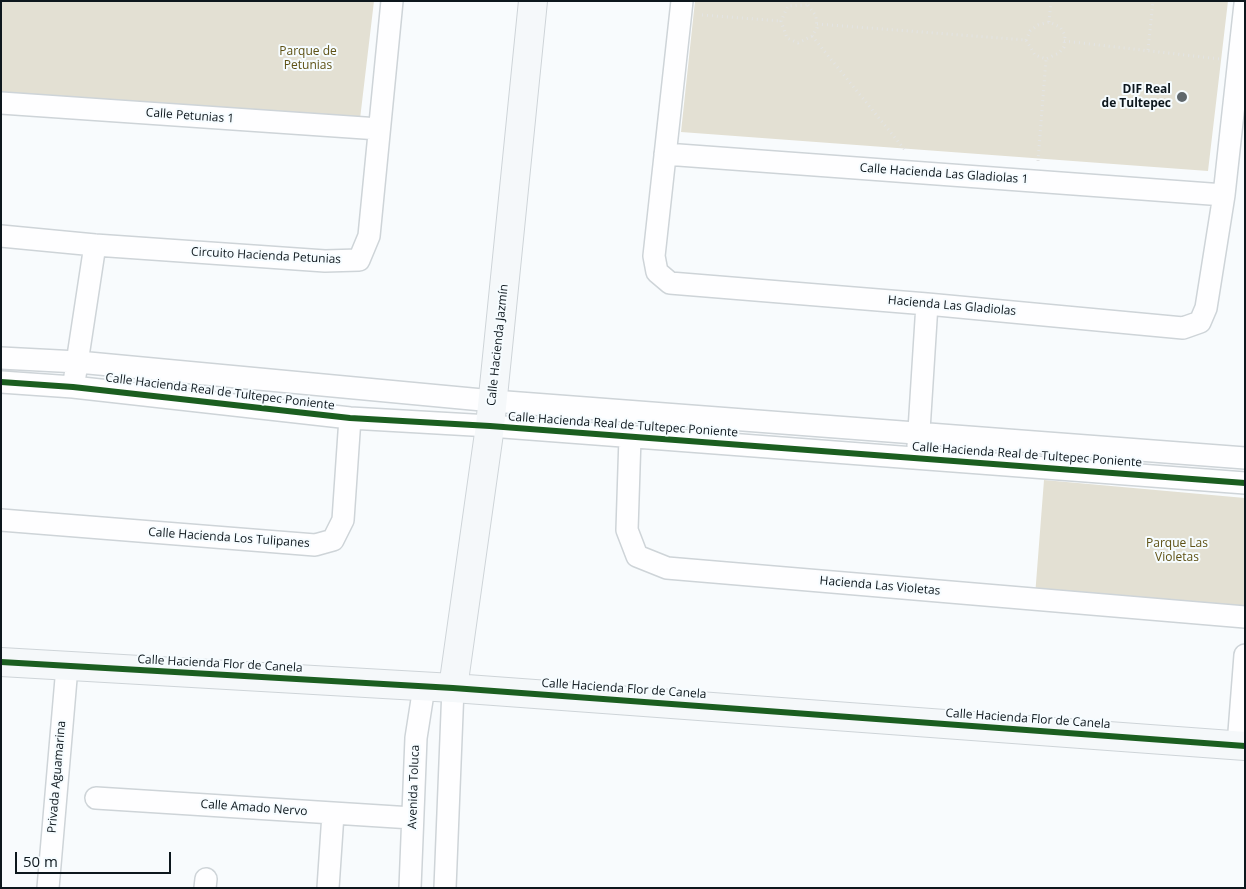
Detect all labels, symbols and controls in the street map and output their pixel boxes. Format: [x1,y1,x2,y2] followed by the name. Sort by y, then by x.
[279,45,337,73] park label: Parque de Petunias
[1102,83,1171,111] place label: DIF Real de Tultepec
[1175,90,1189,104] marker: DIF Real de Tultepec
[145,106,235,126] street label: Calle Petunias 1
[859,161,1029,187] street label: Calle Hacienda Las Gladiolas 1
[191,245,341,267] street label: Circuito Hacienda Petunias
[484,283,512,407] street label: Calle Hacienda Jazmín
[887,293,1017,319] street label: Hacienda Las Gladiolas
[105,371,335,413] street label: Calle Hacienda Real de Tultepec Poniente
[507,410,739,440] street label: Calle Hacienda Real de Tultepec Poniente
[911,440,1143,470] street label: Calle Hacienda Real de Tultepec Poniente
[148,525,310,551] street label: Calle Hacienda Los Tulipanes
[1146,537,1208,565] park label: Parque Las Violetas
[819,574,941,598] street label: Hacienda Las Violetas
[137,652,303,676] street label: Calle Hacienda Flor de Canela
[541,676,707,702] street label: Calle Hacienda Flor de Canela
[945,706,1111,732] street label: Calle Hacienda Flor de Canela
[45,720,69,834] street label: Privada Aguamarina
[405,745,423,829] street label: Avenida Toluca
[200,797,308,819] street label: Calle Amado Nervo
[18,842,174,874] scale bar
[23,851,58,871] text: 50 m

